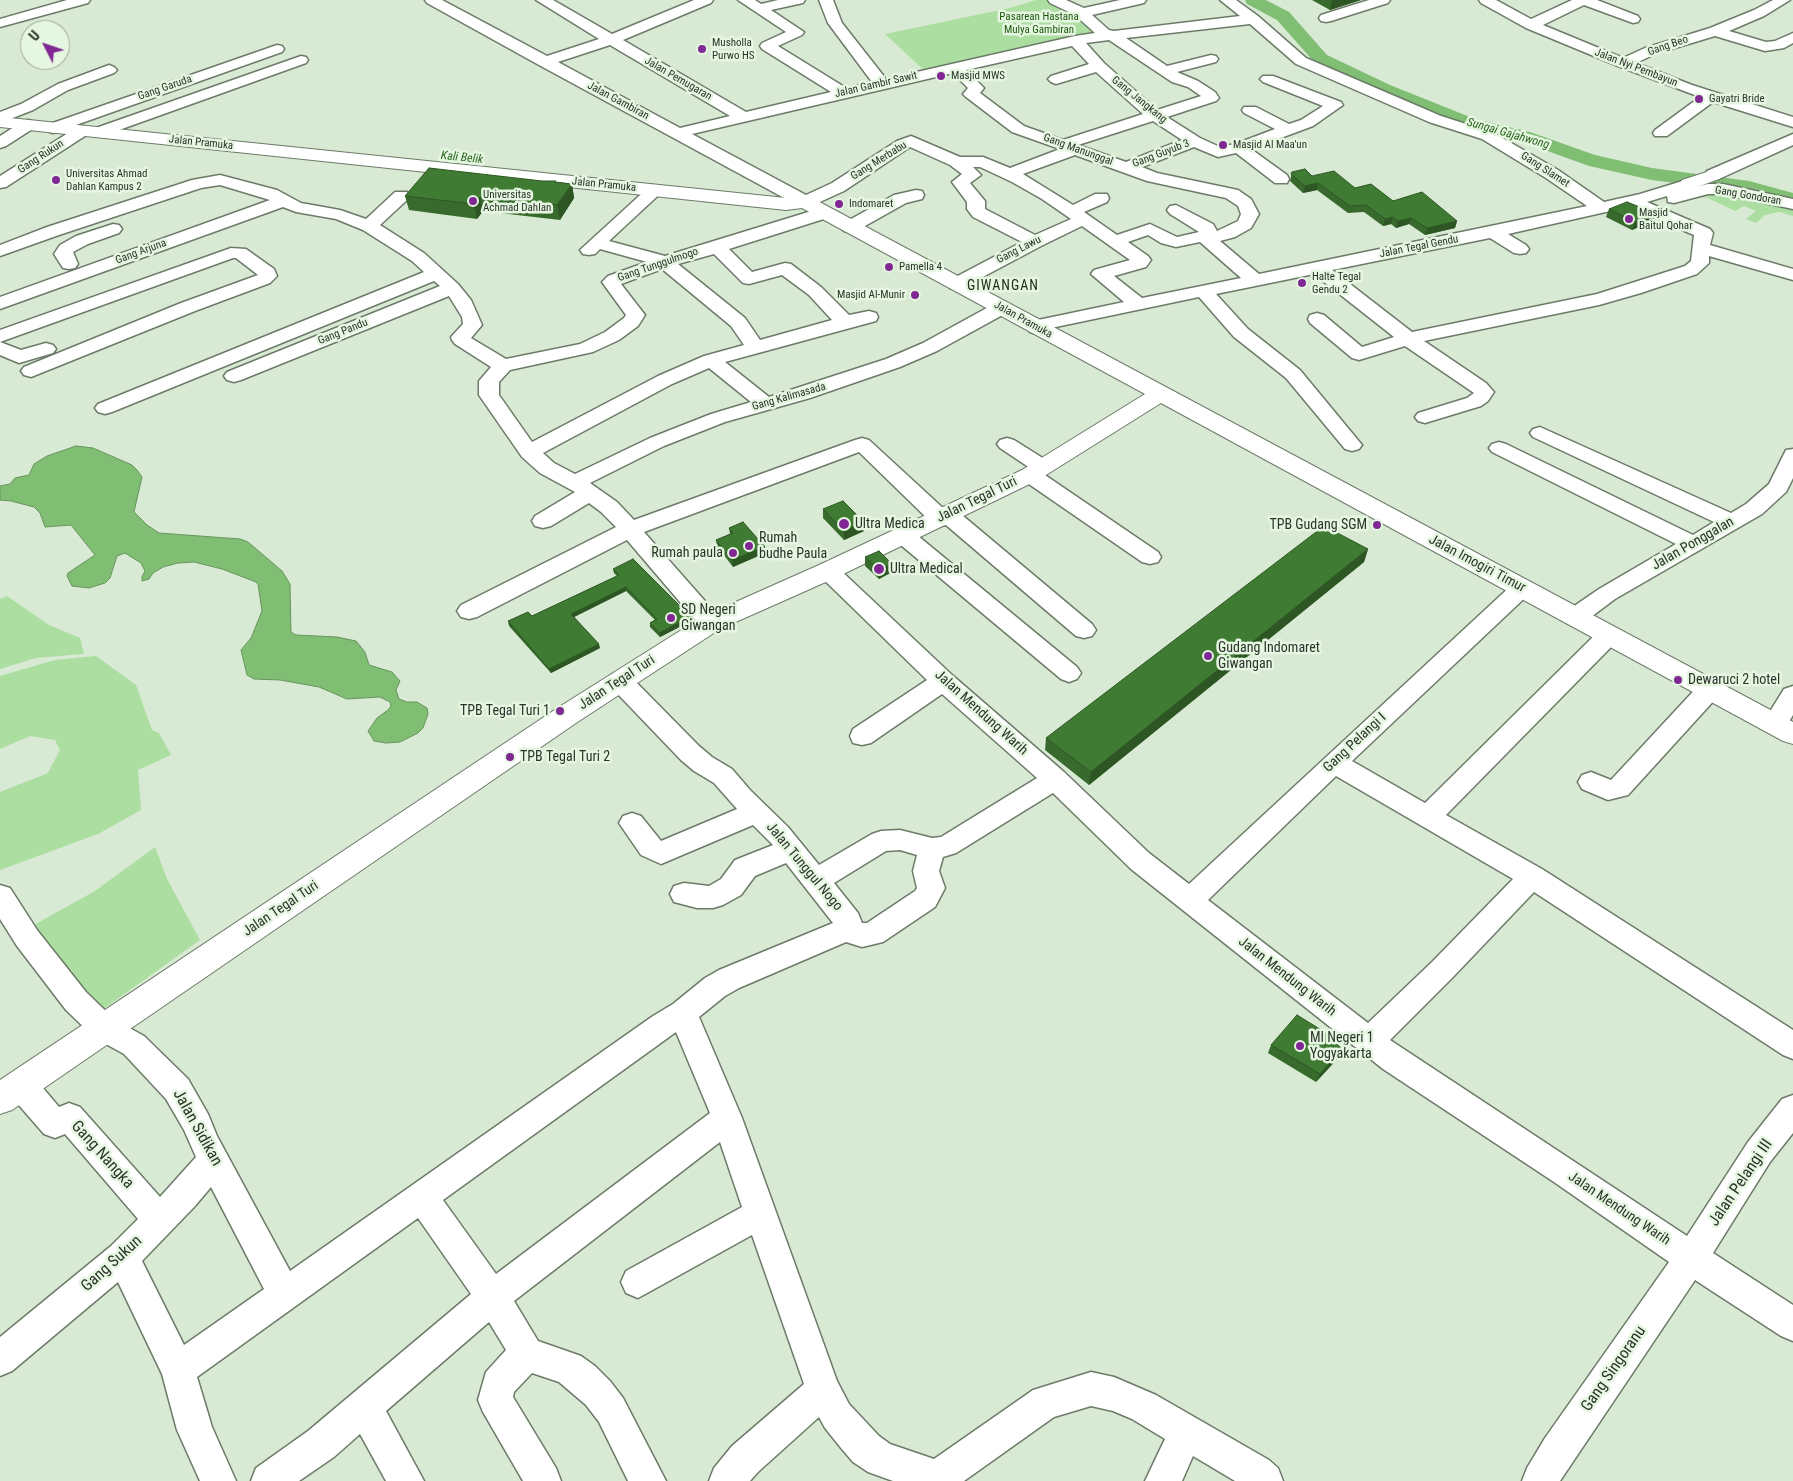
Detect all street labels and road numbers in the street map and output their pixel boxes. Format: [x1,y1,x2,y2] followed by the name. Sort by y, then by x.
[1646,33,1690,59] street label: Gang Beo
[1593,46,1679,90] street label: Jalan Nyi Pembayun
[642,54,714,104] street label: Jalan Pemugaran
[834,69,918,101] street label: Jalan Gambir Sawit
[136,73,194,103] street label: Gang Garuda
[1109,74,1169,126] street label: Gang Jangkang
[585,79,651,123] street label: Jalan Gambiran
[1041,131,1115,169] street label: Gang Manunggal
[168,133,234,153] street label: Jalan Pramuka
[16,137,66,177] street label: Gang Rukun
[1131,137,1191,171] street label: Gang Guyub 3
[849,139,909,183] street label: Gang Merbabu
[1518,149,1572,191] street label: Gang Slamet
[571,175,637,195] street label: Jalan Pramuka
[1714,184,1782,208] street label: Gang Gondoran
[995,233,1043,267] street label: Gang Lawu
[1378,233,1460,261] street label: Jalan Tegal Gendu
[114,237,168,267] street label: Gang Arjuna
[616,245,700,285] street label: Gang Tunggulmogo
[992,299,1054,341] street label: Jalan Pramuka
[316,316,370,348] street label: Gang Pandu
[751,380,827,414] street label: Gang Kalimasada
[934,473,1020,527] street label: Jalan Tegal Turi
[1649,514,1737,574] street label: Jalan Ponggalan
[1426,531,1528,597] street label: Jalan Imogiri Timur
[576,652,658,714] street label: Jalan Tegal Turi
[931,667,1031,759] street label: Jalan Mendung Warih
[1320,710,1390,776] street label: Gang Pelangi I
[762,819,846,915] street label: Jalan Tunggul Nogo
[240,878,322,940] street label: Jalan Tegal Turi
[1235,934,1339,1020] street label: Jalan Mendung Warih
[168,1086,226,1170] street label: Jalan Sidikan
[67,1117,137,1193] street label: Gang Nangka
[1705,1136,1777,1230] street label: Jalan Pelangi III
[1565,1169,1673,1249] street label: Jalan Mendung Warih
[78,1232,146,1296] street label: Gang Sukun
[1578,1323,1650,1415] street label: Gang Singoranu

